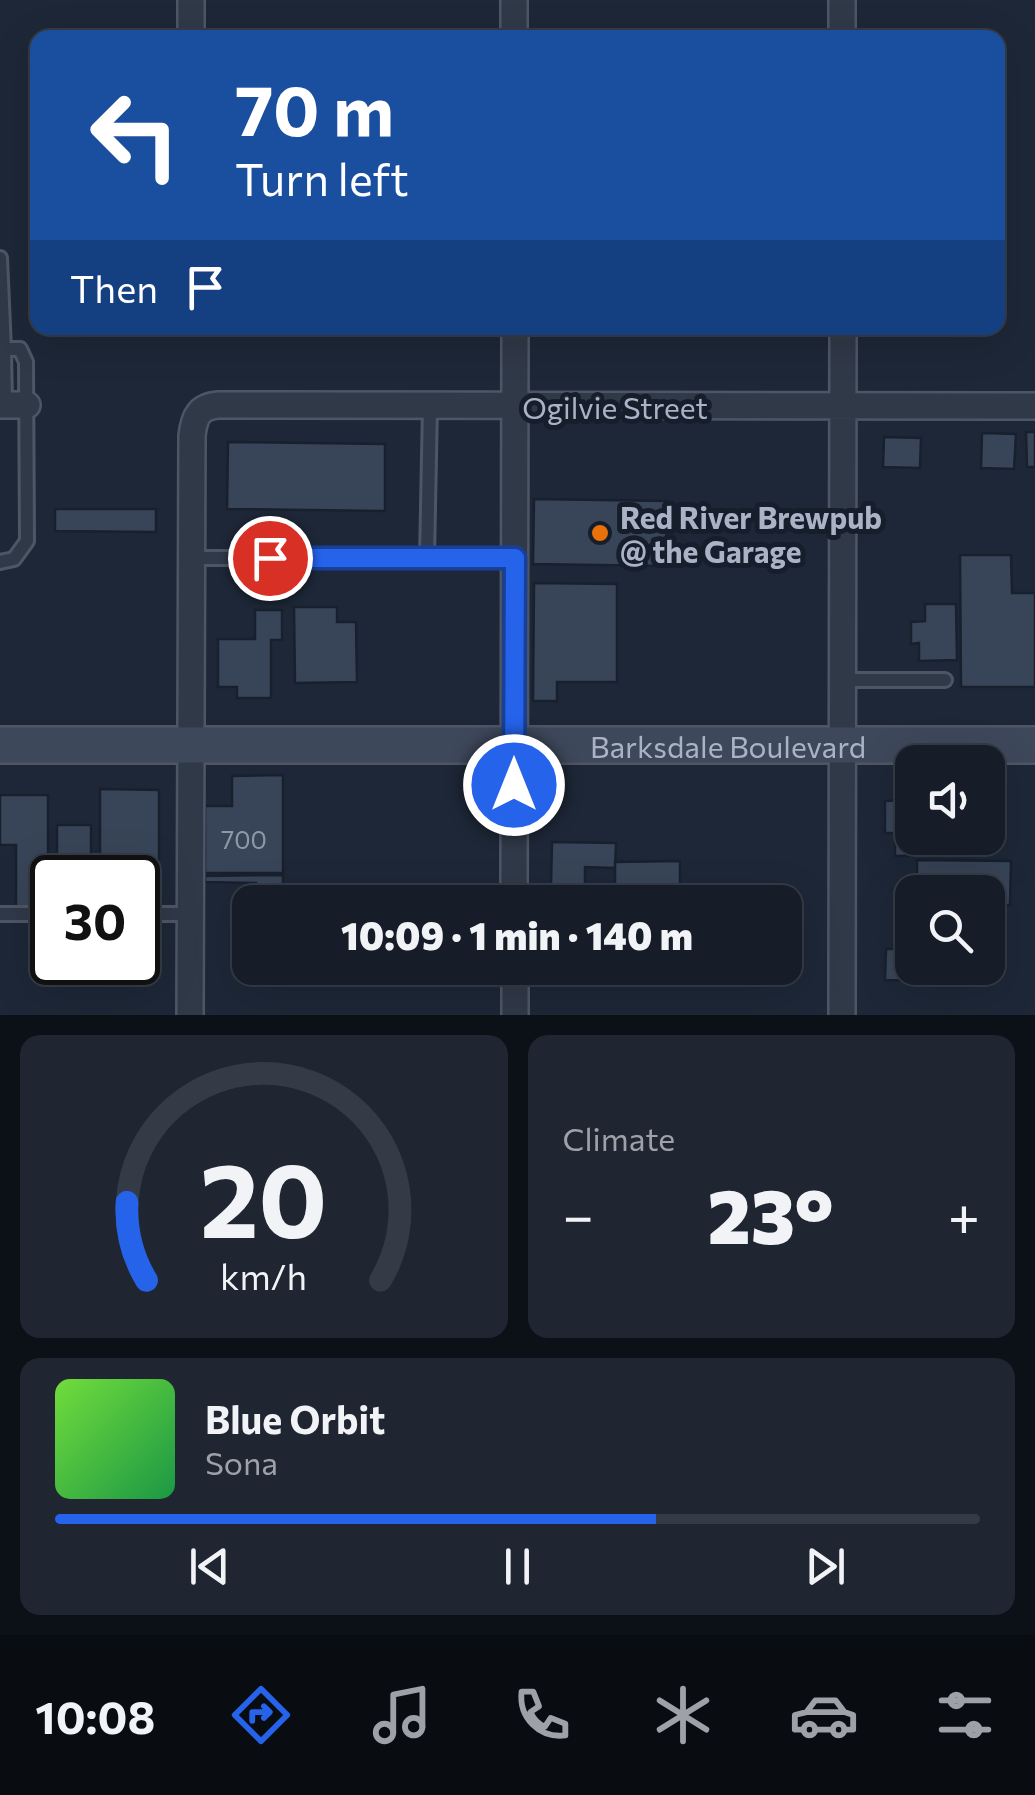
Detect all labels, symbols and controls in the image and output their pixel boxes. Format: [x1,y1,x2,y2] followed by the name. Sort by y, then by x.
[235,65,394,150] text: 70 m
[70,70,200,200] icon: left
[235,150,409,205] text: Turn left
[178,260,233,315] icon: arrive
[70,264,158,311] text: Then
[522,388,708,425] street label: Ogilvie Street
[620,498,882,569] place label: Red River Brewpub @ the Garage
[228,516,313,601] pin
[589,522,611,544] marker: Red River Brewpub @ the Garage
[243,531,298,586] icon: arrive
[590,727,866,764] street label: Barksdale Boulevard
[462,733,566,837] position arrow
[895,745,1005,985] map controls
[895,745,1005,855] button: sound
[221,824,267,854] house number: 700
[30,855,160,985] speed limit sign: 30
[895,875,1005,985] button: search
[341,911,693,958] text: 10:09 · 1 min · 140 m
[563,1118,675,1158] text: Climate
[200,1132,328,1259] text: 20
[708,1168,834,1259] text: 23°
[563,1180,594,1247] text: −
[948,1180,980,1247] text: +
[220,1254,307,1297] text: km/h
[205,1395,385,1442] text: Blue Orbit
[205,1442,278,1482] text: Sona
[182,1539,237,1594] icon: previous
[490,1539,545,1594] icon: pause
[798,1539,853,1594] icon: next
[226,1680,296,1750] icon: directions
[367,1680,437,1750] icon: music
[507,1680,577,1750] icon: phone
[648,1680,718,1750] icon: climate
[789,1680,859,1750] icon: car
[930,1680,1000,1750] icon: filters
[35,1688,155,1743] text: 10:08

